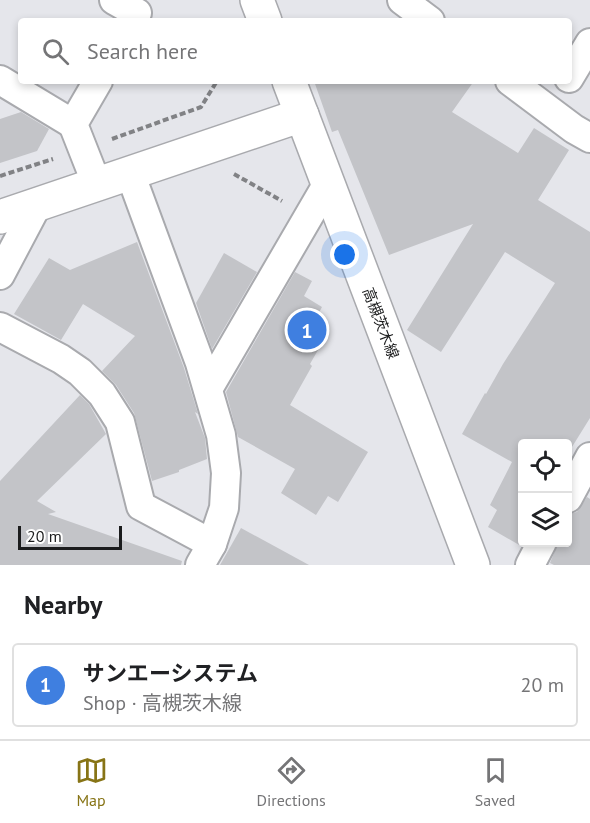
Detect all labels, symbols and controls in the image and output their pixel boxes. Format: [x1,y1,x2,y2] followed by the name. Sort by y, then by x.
[18,18,572,84] search box
[39,35,72,68] icon: search
[87,37,198,65] text: Search here
[330,240,359,269] your location
[359,285,403,361] street label: 高槻茨木線
[288,308,326,352] pin: 1
[518,439,572,547] map controls
[518,439,572,493] button: locate
[518,493,572,547] button: layers
[18,523,122,550] scale bar
[27,526,62,546] text: 20 m
[24,588,102,621] text: Nearby
[83,659,258,687] text: サンエーシステム
[40,672,51,698] text: 1
[521,672,564,698] text: 20 m
[83,690,242,716] text: Shop · 高槻茨木線
[75,754,108,810] tab: Map
[257,754,326,810] tab: Directions
[475,754,515,810] tab: Saved

